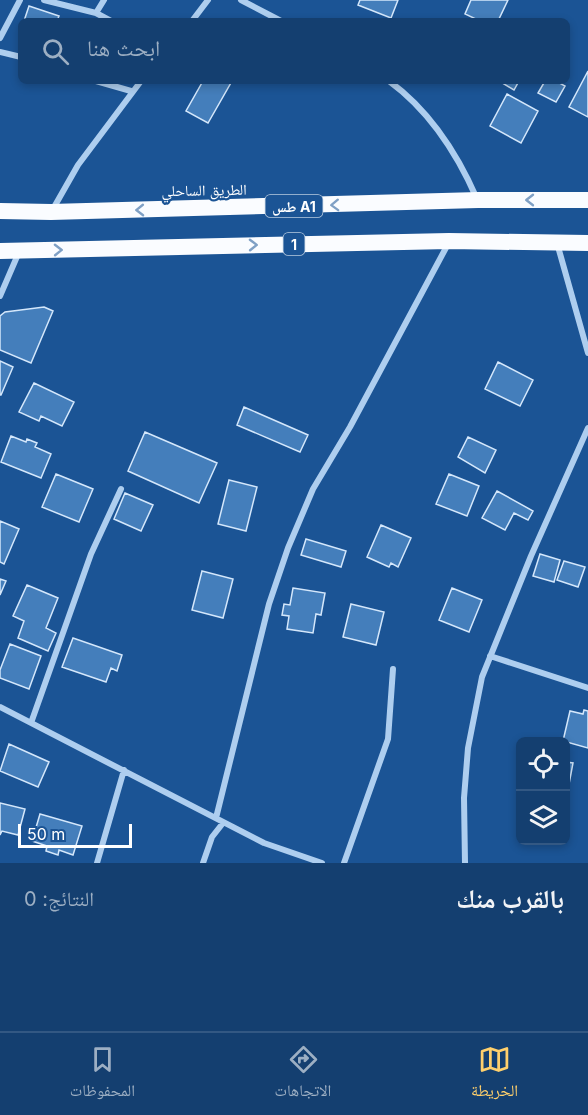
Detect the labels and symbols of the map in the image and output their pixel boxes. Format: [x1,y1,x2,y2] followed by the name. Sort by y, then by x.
[161,180,247,203] street label: الطريق الساحلي
[525,194,534,206] one-way arrow
[266,195,322,217] road number: طس A1
[330,199,339,212] one-way arrow
[135,204,144,216] one-way arrow
[284,233,304,255] road number: 1
[249,239,258,251] one-way arrow
[54,244,63,256] one-way arrow
[18,821,132,848] scale bar

